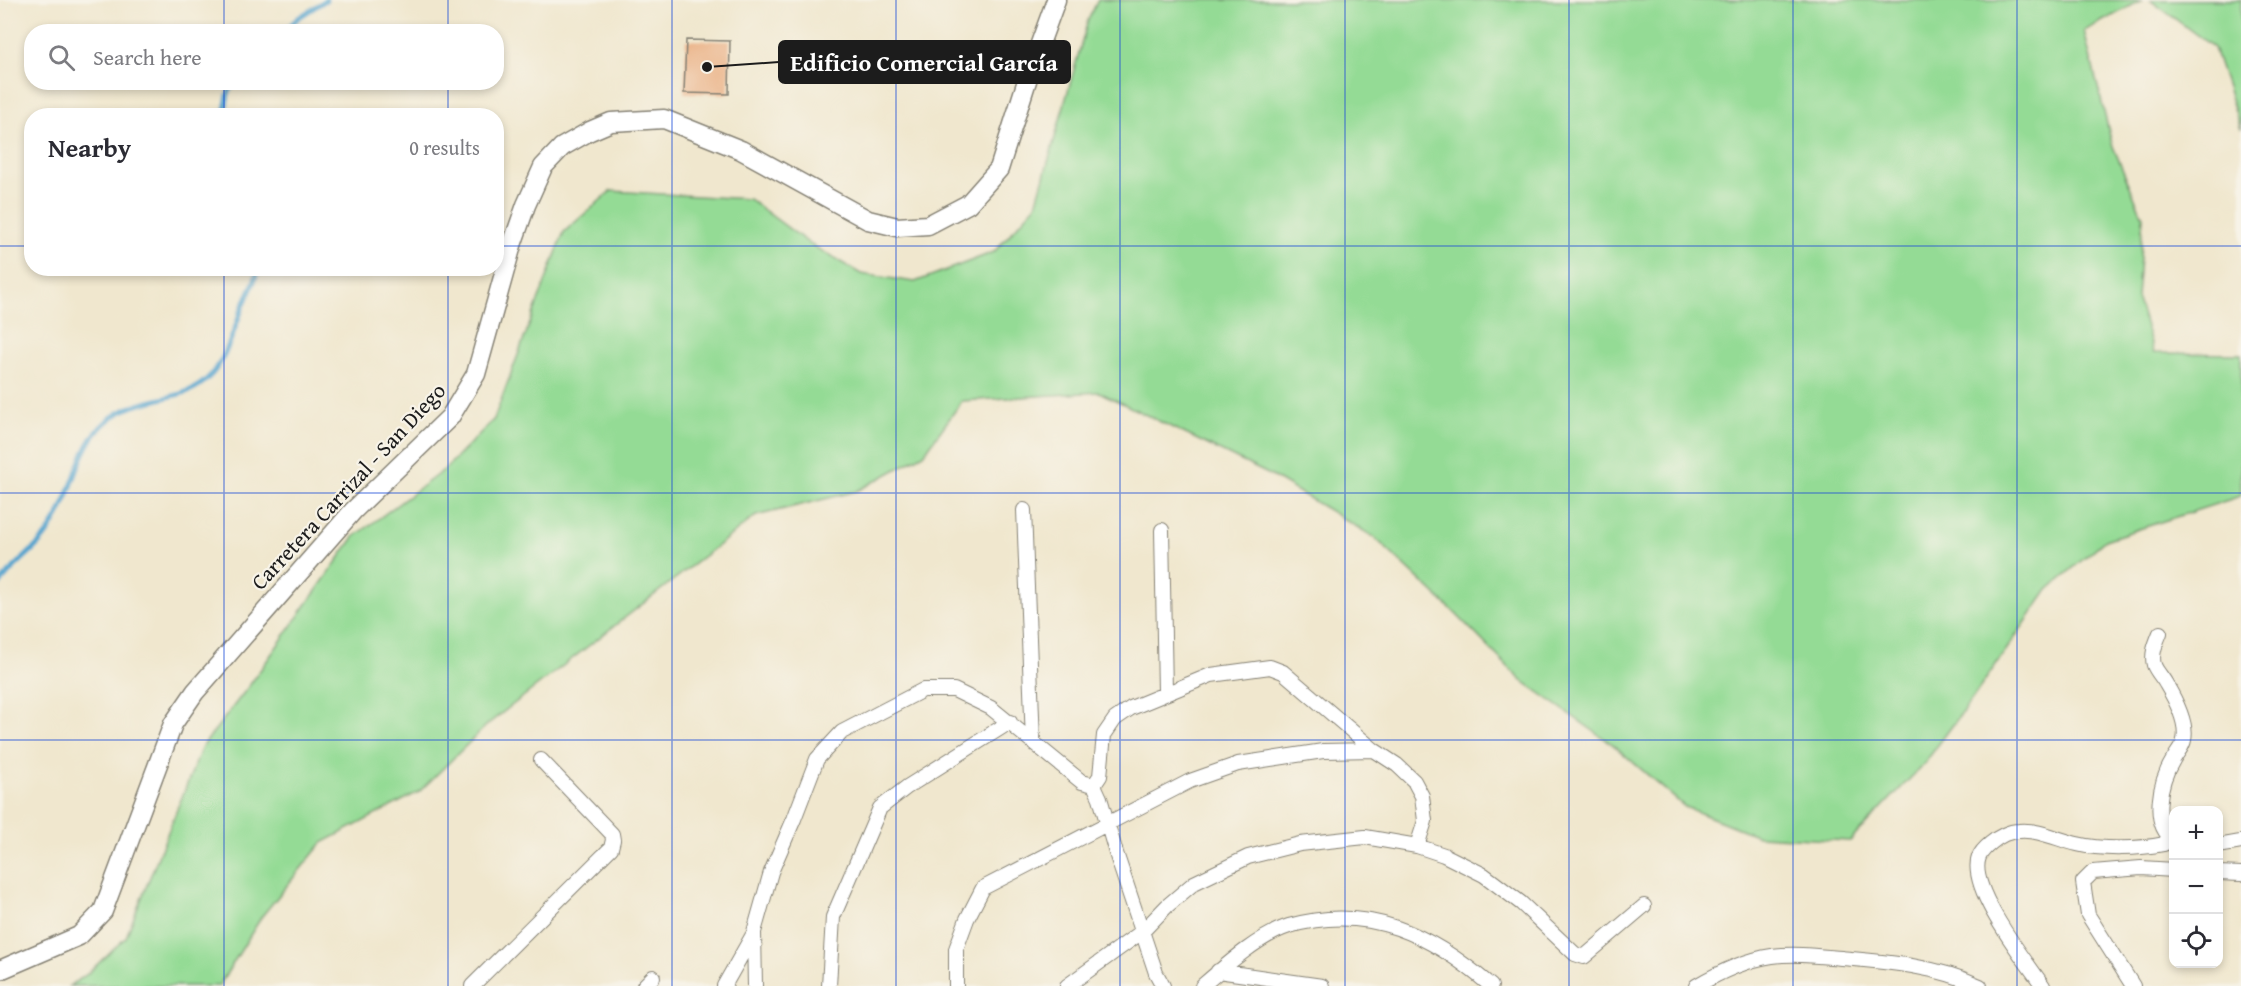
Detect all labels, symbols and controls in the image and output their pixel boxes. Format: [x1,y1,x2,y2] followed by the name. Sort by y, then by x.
[24,24,504,90] search box
[45,41,78,74] icon: search
[93,41,202,73] text: Search here
[779,41,1070,83] callout: Edificio Comercial García
[790,45,1059,80] text: Edificio Comercial García
[48,128,131,167] text: Nearby
[409,133,480,162] text: 0 results
[243,375,453,597] street label: Carretera Carrizal - San Diego
[2169,806,2223,968] map controls
[2169,806,2223,860] button: +
[2169,860,2223,914] button: −
[2169,914,2223,968] button: locate

